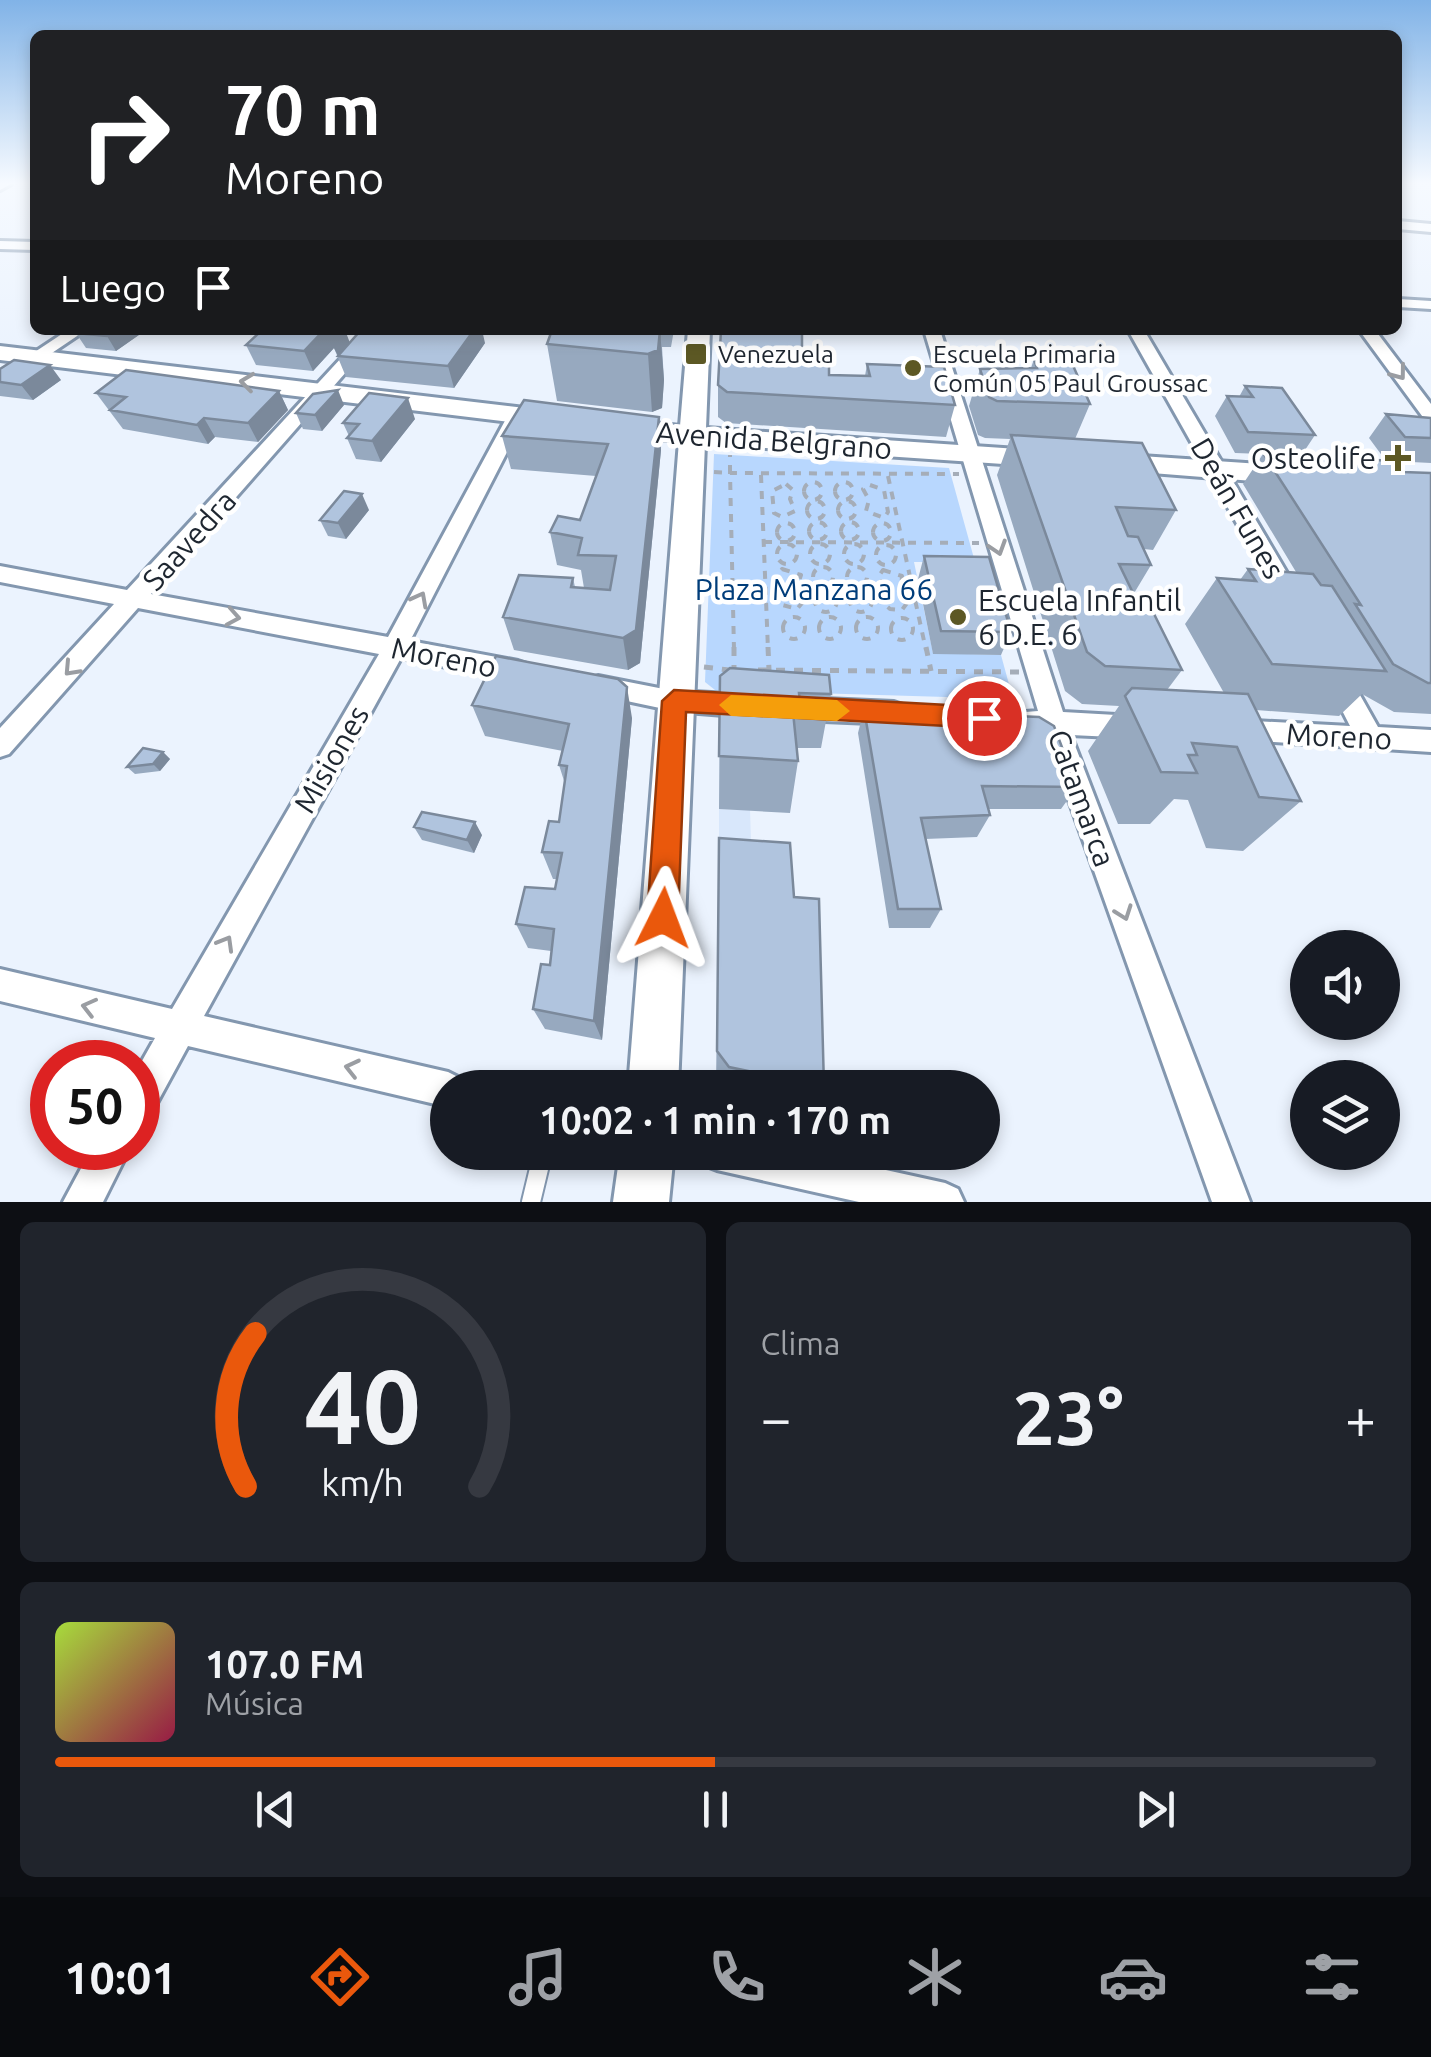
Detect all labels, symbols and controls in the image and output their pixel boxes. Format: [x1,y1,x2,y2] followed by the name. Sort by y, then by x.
[60,70,190,200] icon: right
[225,70,381,148] text: 70 m
[225,152,384,203] text: Moreno
[186,260,241,315] icon: arrive
[60,267,166,309] text: Luego
[718,340,834,368] place label: Venezuela
[933,340,1208,397] place label: Escuela Primaria Común 05 Paul Groussac
[683,341,709,367] marker: Venezuela
[902,357,924,379] marker: Escuela Primaria Común 05 Paul Groussac
[1387,362,1404,380] one-way arrow
[239,372,255,393] one-way arrow
[655,415,893,465] street label: Avenida Belgrano
[1184,432,1292,584] street label: Deán Funes
[1251,441,1376,475] place label: Osteolife
[1385,445,1411,471] marker: Osteolife
[136,483,242,597] street label: Saavedra
[987,538,1007,555] one-way arrow
[695,572,933,606] park label: Plaza Manzana 66
[978,583,1182,651] place label: Escuela Infantil 6 D.E. 6
[408,592,427,610] one-way arrow
[224,605,241,626] one-way arrow
[947,606,969,628] marker: Escuela Infantil 6 D.E. 6
[389,630,499,684] street label: Moreno
[65,658,83,676] one-way arrow
[942,676,1027,761] pin
[957,691,1012,746] icon: arrive
[287,699,375,819] street label: Misiones
[1285,716,1393,756] street label: Moreno
[1042,725,1122,871] street label: Catamarca
[611,866,715,970] position arrow
[1112,904,1133,921] one-way arrow
[1290,930,1400,1170] map controls
[1290,930,1400,1040] button: sound
[214,936,233,954] one-way arrow
[81,997,98,1018] one-way arrow
[30,1040,160,1170] speed limit sign: 50
[344,1059,361,1080] one-way arrow
[1290,1060,1400,1170] button: layers
[539,1099,891,1141] text: 10:02 · 1 min · 170 m
[761,1325,840,1361] text: Clima
[304,1347,421,1464] text: 40
[1013,1375,1124,1459] text: 23°
[761,1387,792,1448] text: −
[1345,1387,1376,1448] text: +
[321,1463,404,1503] text: km/h
[205,1643,364,1685] text: 107.0 FM
[205,1685,304,1721] text: Música
[248,1782,303,1837] icon: previous
[688,1782,743,1837] icon: pause
[1128,1782,1183,1837] icon: next
[305,1942,375,2012] icon: directions
[503,1942,573,2012] icon: music
[702,1942,772,2012] icon: phone
[900,1942,970,2012] icon: climate
[1098,1942,1168,2012] icon: car
[1297,1942,1367,2012] icon: filters
[64,1952,177,2003] text: 10:01

